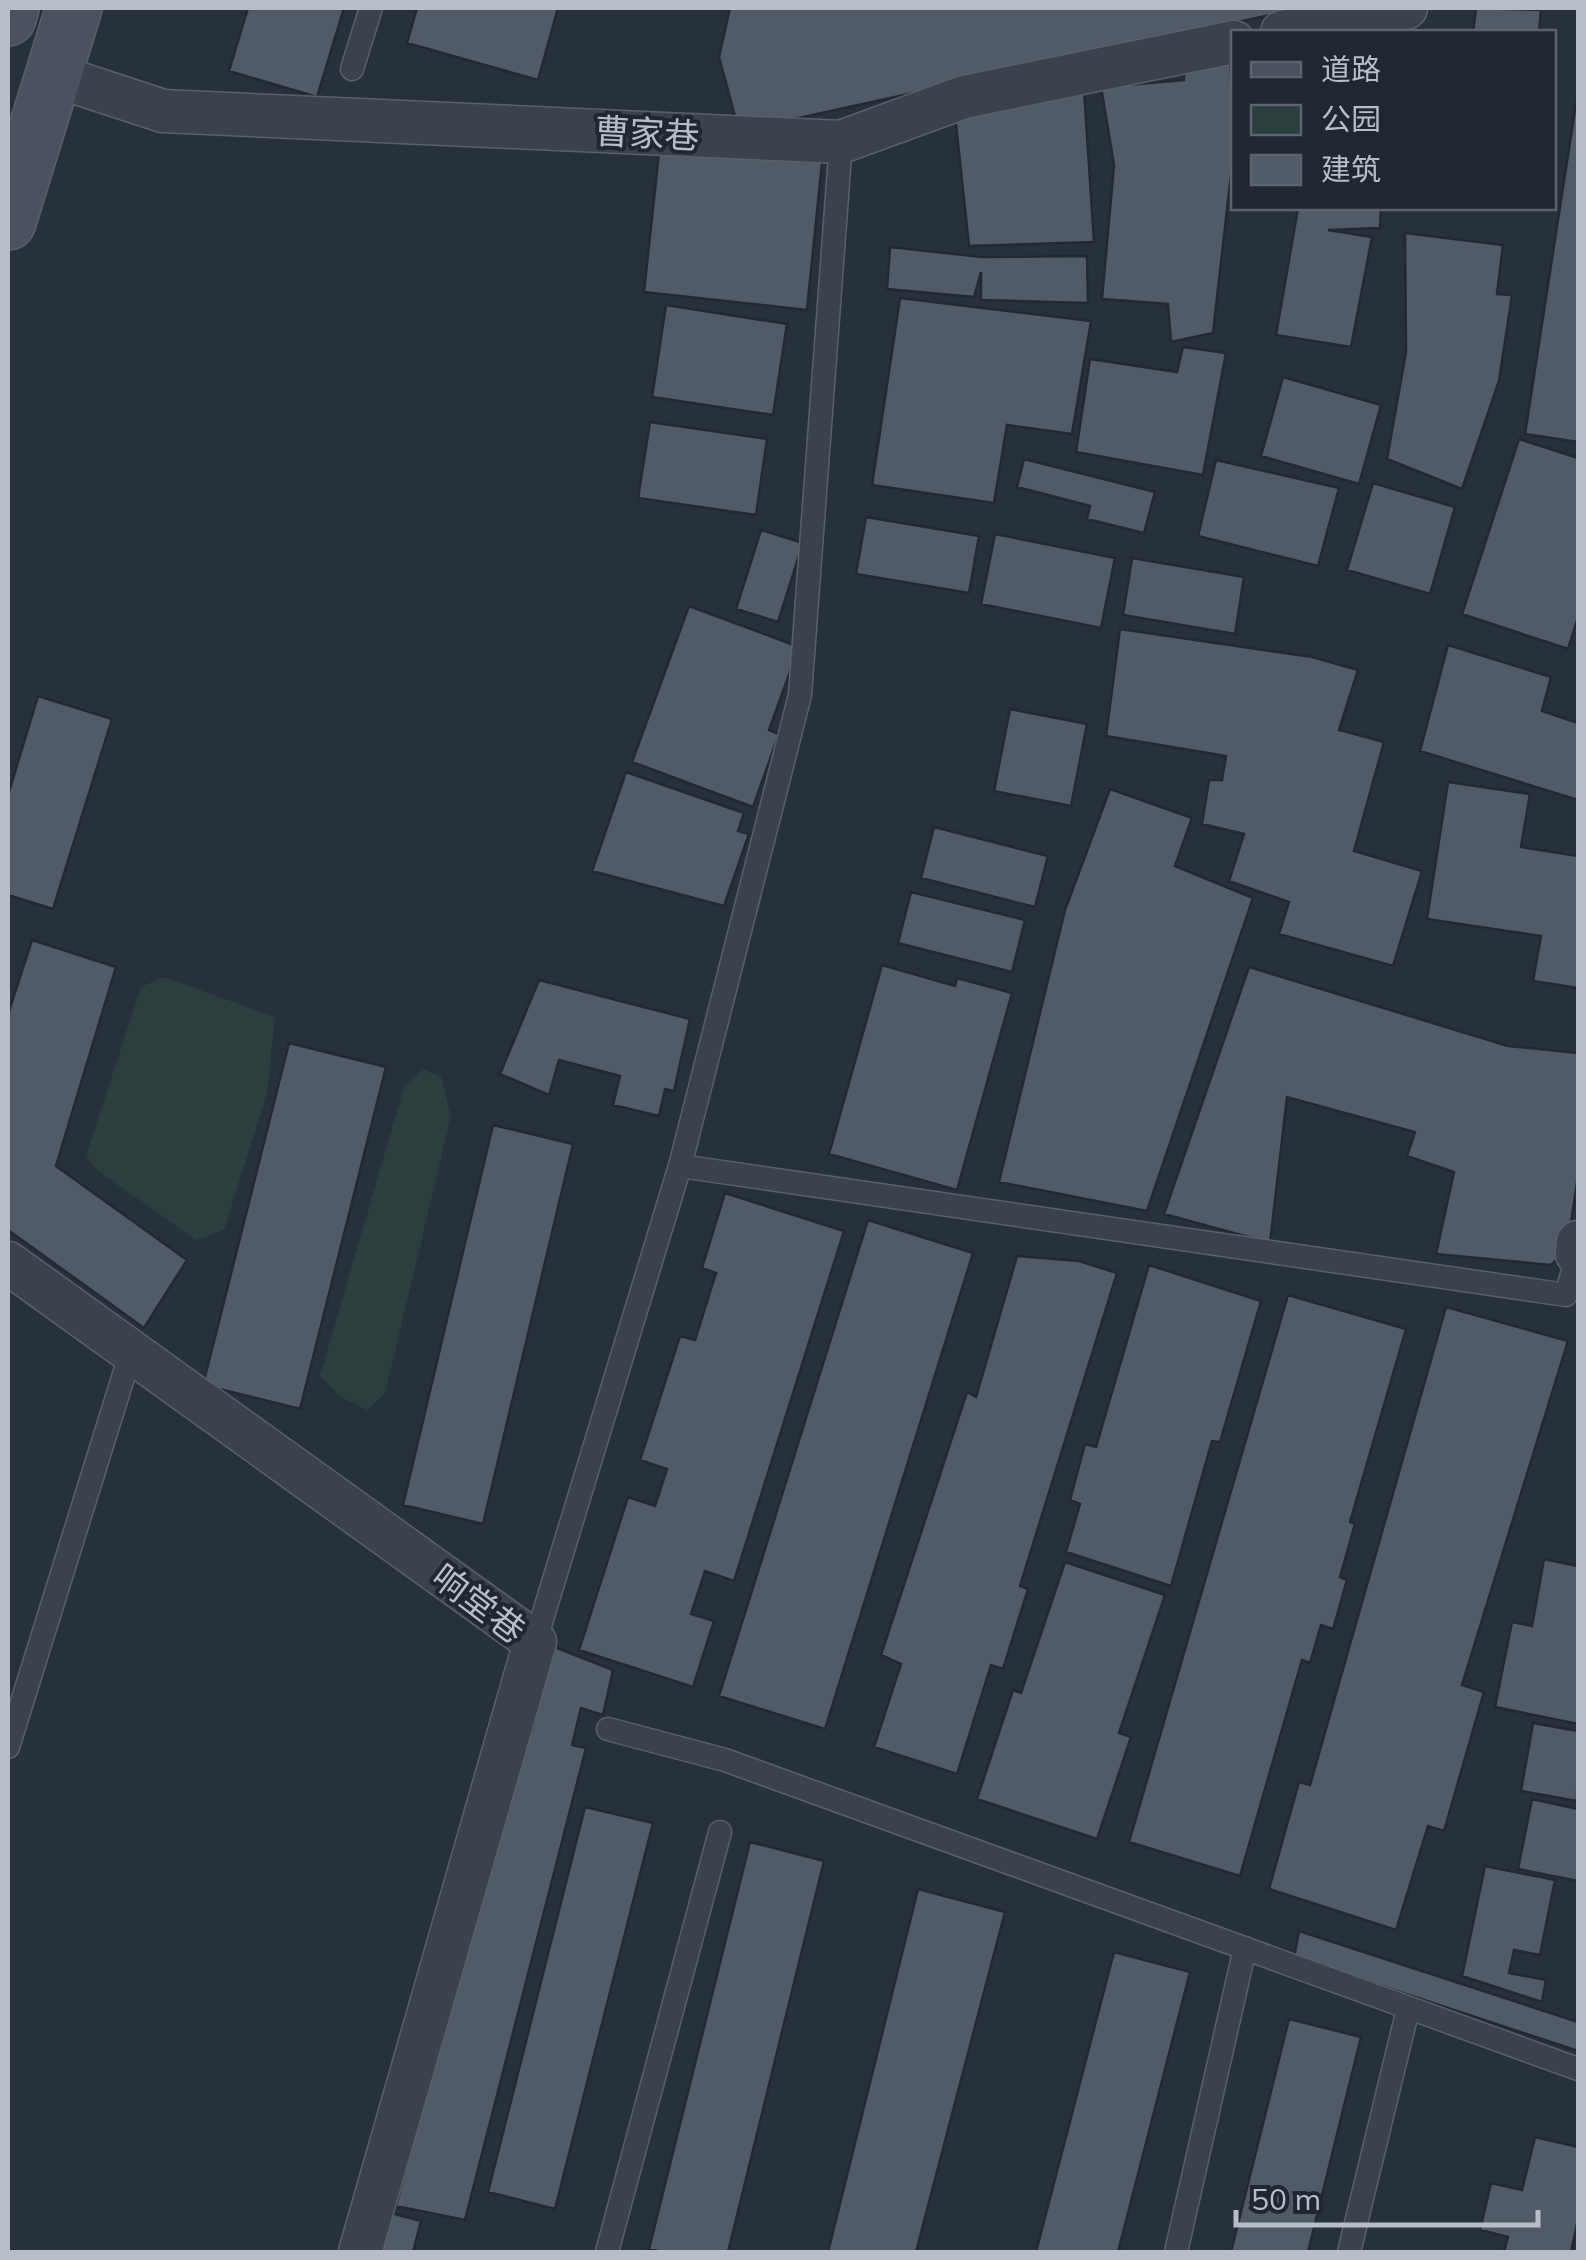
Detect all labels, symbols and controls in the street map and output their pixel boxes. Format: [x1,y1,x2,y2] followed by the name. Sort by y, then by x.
[1231,30,1556,210] legend
[1321,50,1381,88] text: 道路
[1321,100,1381,138] text: 公园
[593,108,701,158] street label: 曹家巷
[1321,150,1381,188] text: 建筑
[424,1554,534,1652] street label: 响堂巷
[1236,2165,1538,2227] scale bar
[1251,2180,1321,2218] text: 50 m

